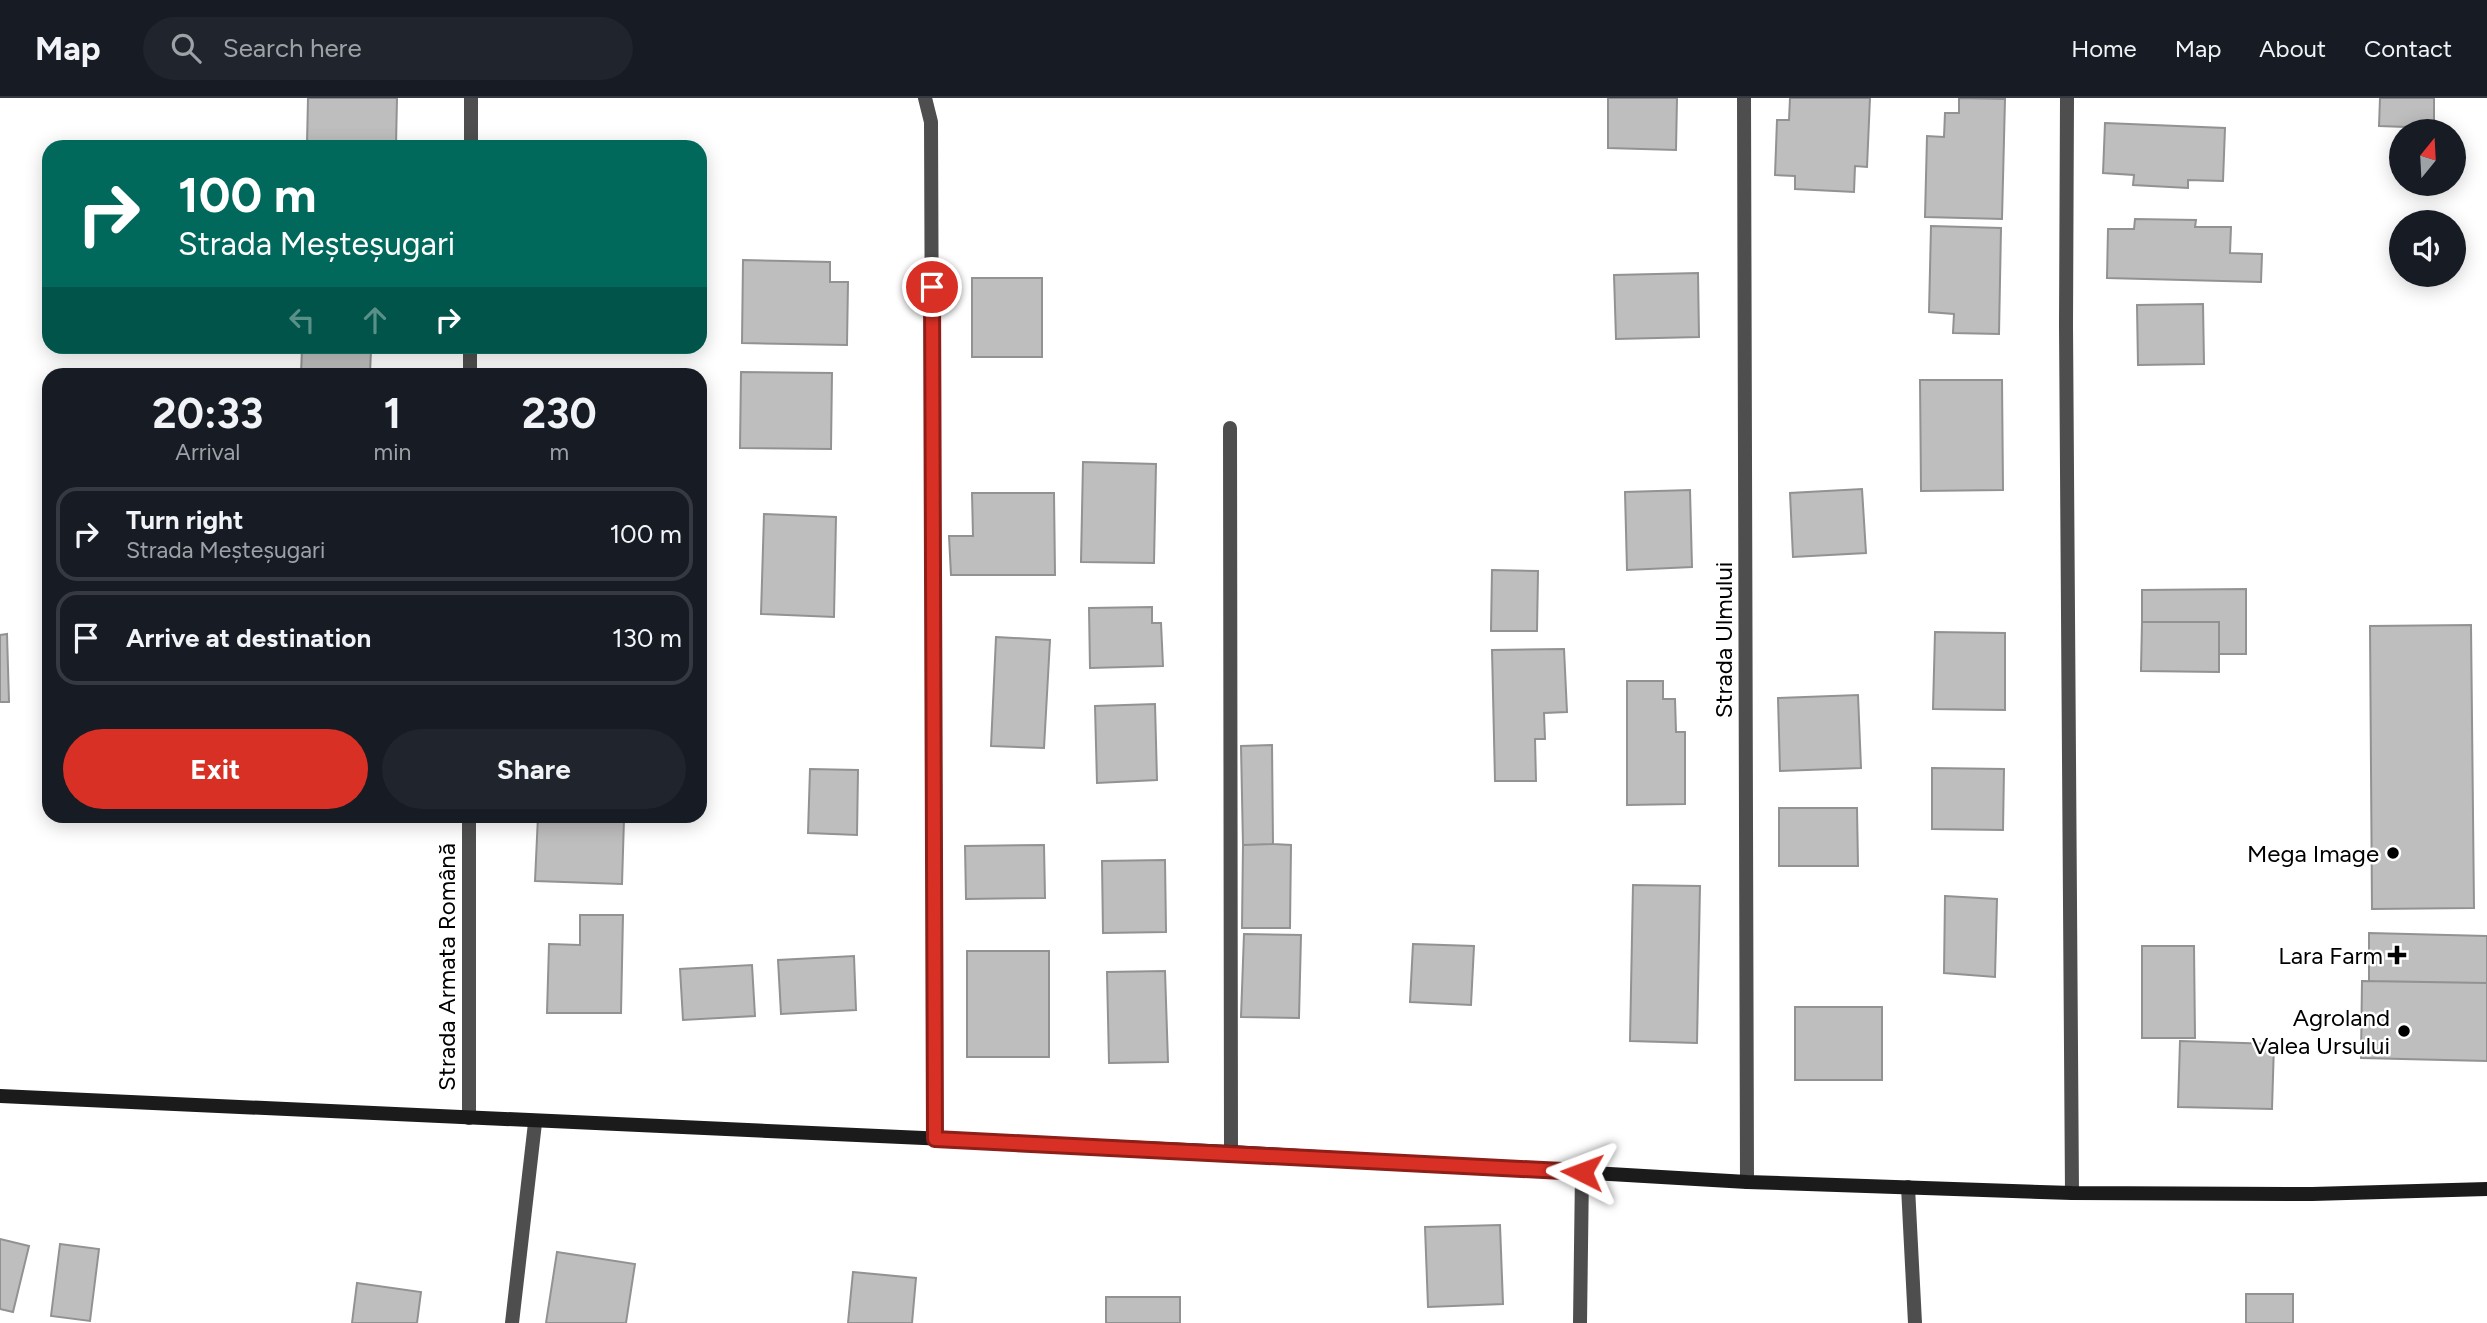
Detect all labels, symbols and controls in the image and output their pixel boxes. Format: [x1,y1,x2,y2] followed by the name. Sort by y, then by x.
[143,17,633,80] search box
[35,29,101,68] text: Map
[167,29,205,67] icon: search
[223,32,362,64] text: Search here
[2071,34,2137,63] text: Home
[2175,34,2221,63] text: Map
[2259,34,2326,63] text: About
[2364,34,2452,63] text: Contact
[2389,119,2466,196] north arrow
[2389,119,2466,287] map controls
[178,165,317,224] text: 100 m
[63,168,154,259] icon: right
[2389,210,2466,287] button: sound
[178,225,455,263] text: Strada Meșteșugari
[902,257,962,317] pin
[913,268,951,306] icon: arrive
[283,301,321,339] icon: left
[356,301,394,339] icon: ahead
[429,301,467,339] icon: right
[152,388,263,439] text: 20:33
[384,388,401,439] text: 1
[522,388,597,439] text: 230
[175,438,240,466] text: Arrival
[374,438,411,466] text: min
[549,438,569,466] text: m
[126,504,243,536] text: Turn right
[67,515,105,553] icon: right
[609,518,682,550] text: 100 m
[126,536,325,564] text: Strada Meșteșugari
[1709,562,1738,718] street label: Strada Ulmului
[67,619,105,657] icon: arrive
[126,622,371,654] text: Arrive at destination
[612,622,682,654] text: 130 m
[63,729,368,809] button: Exit
[382,729,686,809] button: Share
[2247,839,2379,868] place label: Mega Image
[432,843,461,1091] street label: Strada Armata Română
[2385,845,2401,861] marker: Mega Image
[2278,941,2383,970] place label: Lara Farm
[2389,947,2405,963] marker: Lara Farm
[2252,1003,2390,1060] place label: Agroland Valea Ursului
[2396,1023,2412,1039] marker: Agroland Valea Ursului
[1545,1135,1619,1209] position arrow

